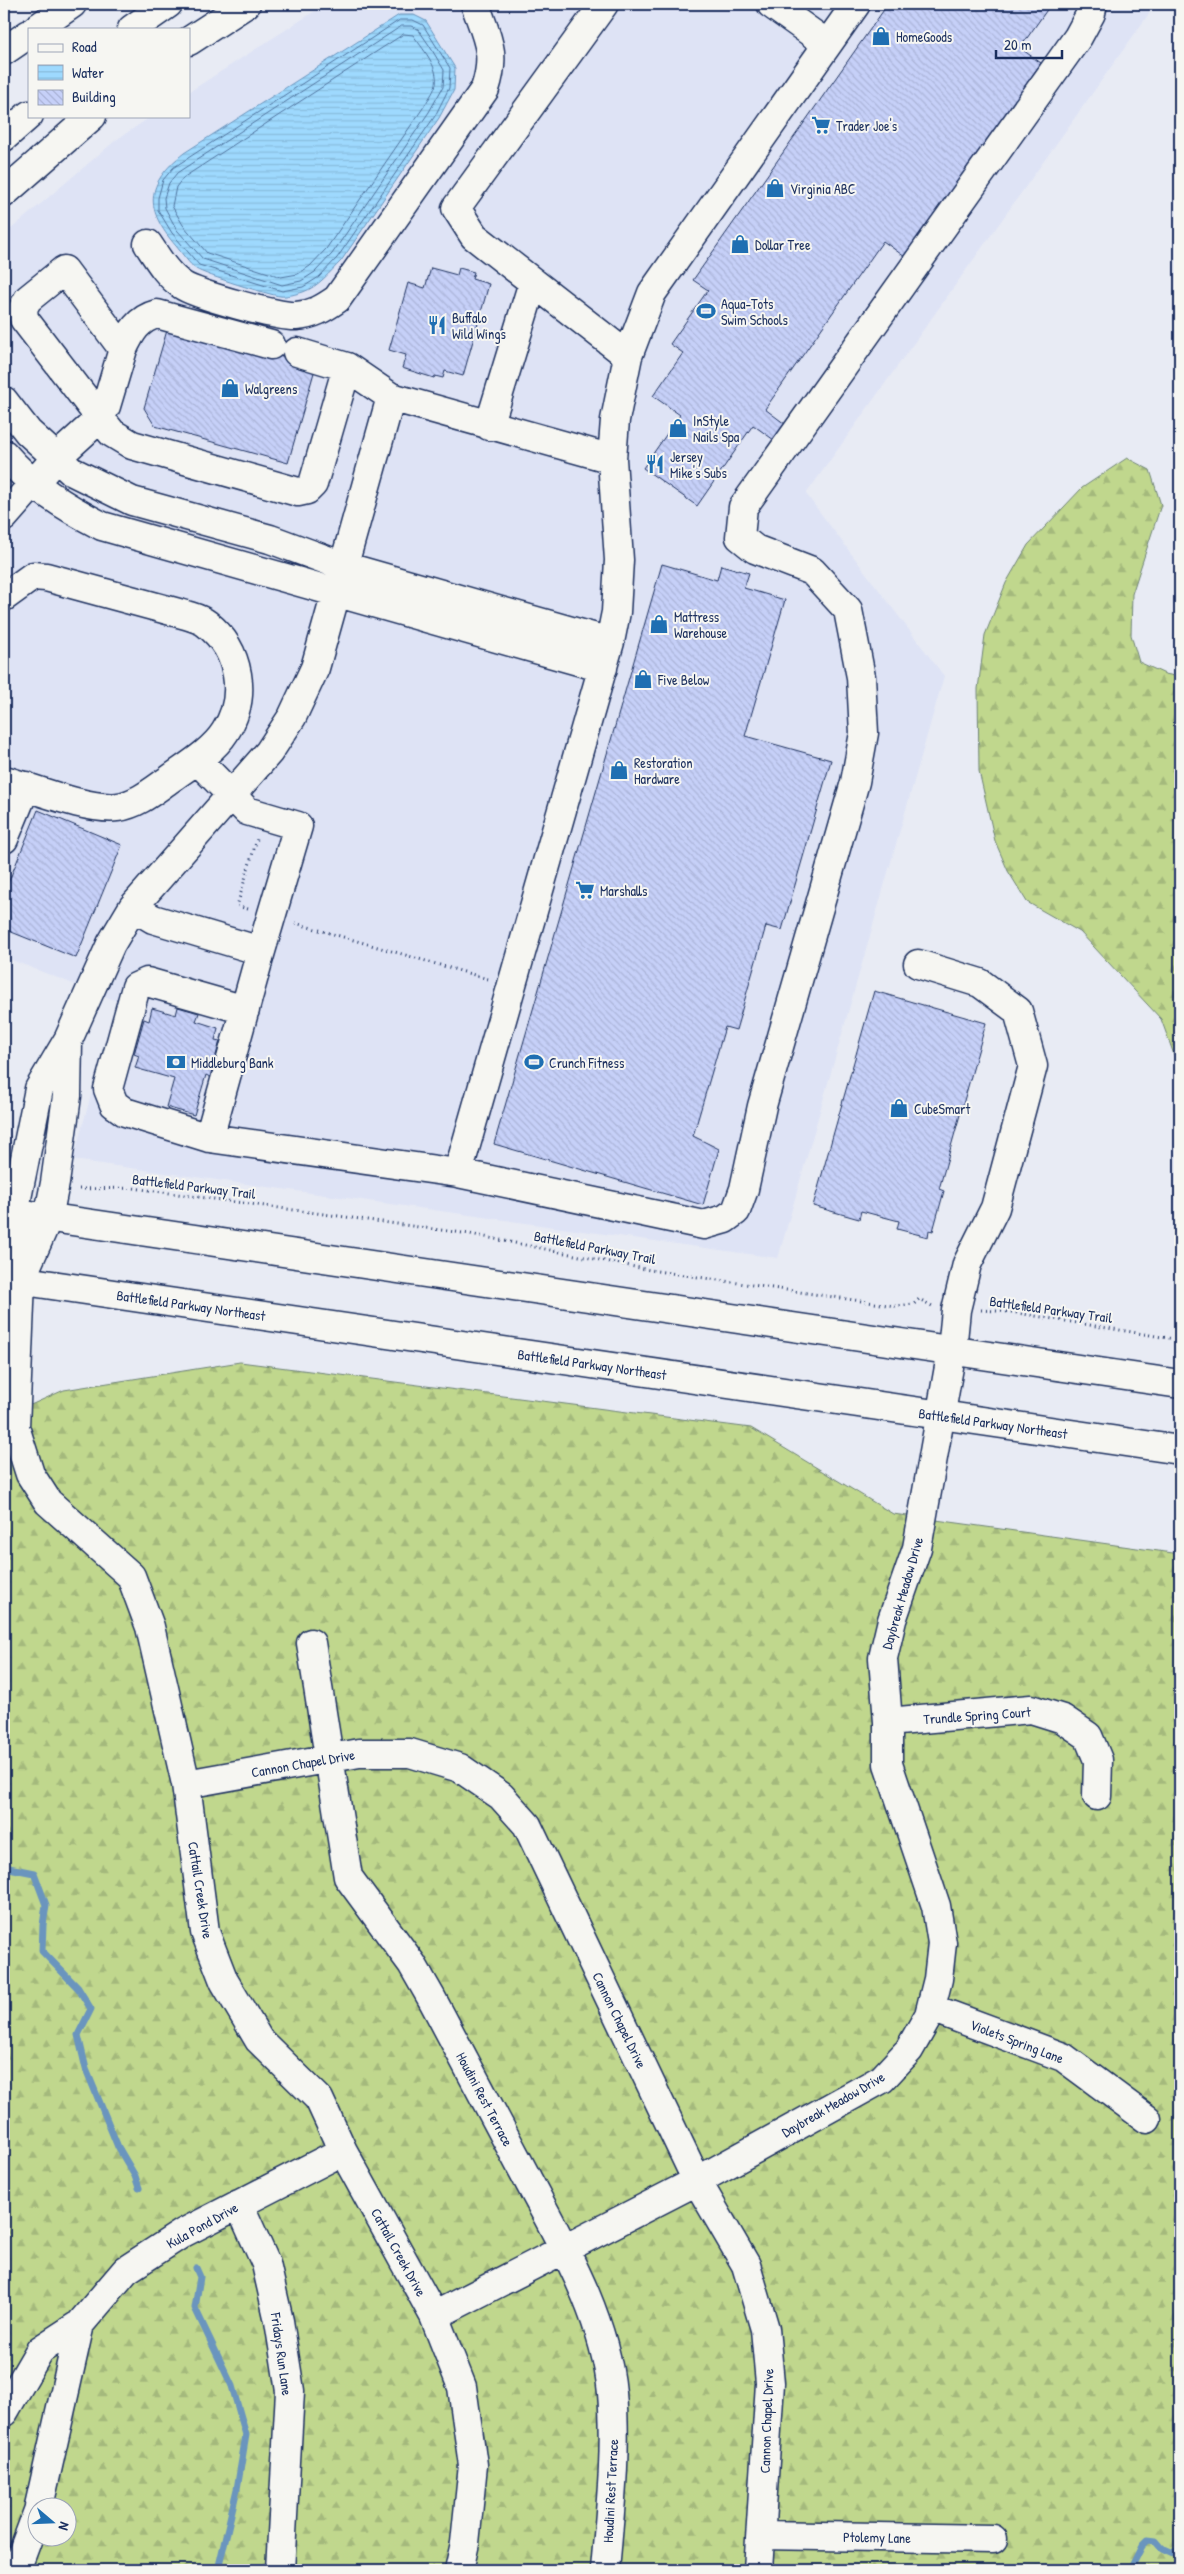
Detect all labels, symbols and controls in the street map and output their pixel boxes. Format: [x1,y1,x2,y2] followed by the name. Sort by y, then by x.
[870,25,892,47] shop icon: HomeGoods
[896,27,952,46] place label: HomeGoods
[28,28,190,118] legend
[996,28,1063,60] scale bar
[1004,34,1031,55] text: 20 m
[72,36,97,57] text: Road
[72,62,104,83] text: Water
[72,86,116,107] text: Building
[810,114,832,136] supermarket icon: Trader Joe's
[836,116,897,135] place label: Trader Joe's
[764,177,786,199] shop icon: Virginia ABC
[790,179,856,199] place label: Virginia ABC
[729,233,751,255] shop icon: Dollar Tree
[755,235,811,254] place label: Dollar Tree
[721,294,788,329] place label: Aqua-Tots Swim Schools
[695,300,717,322] sports icon: Aqua-Tots Swim Schools
[452,308,506,344] place label: Buffalo Wild Wings
[426,314,448,336] restaurant icon: Buffalo Wild Wings
[219,377,241,399] shop icon: Walgreens
[245,379,297,399] place label: Walgreens
[693,411,740,447] place label: InStyle Nails Spa
[667,417,689,439] shop icon: InStyle Nails Spa
[670,447,727,482] place label: Jersey Mike's Subs
[644,453,666,475] restaurant icon: Jersey Mike's Subs
[674,607,728,642] place label: Mattress Warehouse
[648,613,670,635] shop icon: Mattress Warehouse
[632,668,654,690] shop icon: Five Below
[657,670,710,689] place label: Five Below
[634,753,693,788] place label: Restoration Hardware
[608,759,630,781] shop icon: Restoration Hardware
[574,879,596,901] supermarket icon: Marshalls
[600,881,647,900] place label: Marshalls
[165,1051,187,1073] bank icon: Middleburg Bank
[523,1051,545,1073] sports icon: Crunch Fitness
[191,1053,274,1073] place label: Middleburg Bank
[549,1053,624,1072] place label: Crunch Fitness
[888,1097,910,1119] shop icon: CubeSmart
[914,1099,970,1118] place label: CubeSmart
[131,1169,257,1204] street label: Battlefield Parkway Trail
[532,1226,658,1269] street label: Battlefield Parkway Trail
[115,1285,267,1326] street label: Battlefield Parkway Northeast
[988,1291,1114,1328] street label: Battlefield Parkway Trail
[516,1344,668,1385] street label: Battlefield Parkway Northeast
[917,1403,1069,1444] street label: Battlefield Parkway Northeast
[877,1534,928,1652] street label: Daybreak Meadow Drive
[923,1702,1032,1729] street label: Trundle Spring Court
[250,1744,357,1782] street label: Cannon Chapel Drive
[184,1840,218,1940] street label: Cattail Creek Drive
[588,1969,652,2072] street label: Cannon Chapel Drive
[967,2014,1067,2069] street label: Violets Spring Lane
[452,2049,518,2150] street label: Houdini Rest Terrace
[778,2067,889,2142] street label: Daybreak Meadow Drive
[163,2197,242,2252] street label: Kula Pond Drive
[367,2205,431,2300] street label: Cattail Creek Drive
[266,2310,297,2397] street label: Fridays Run Lane
[755,2368,778,2474] street label: Cannon Chapel Drive
[598,2438,622,2543] street label: Houdini Rest Terrace
[28,2496,78,2546] north arrow
[54,2520,75,2534] text: N
[843,2527,911,2548] street label: Ptolemy Lane

